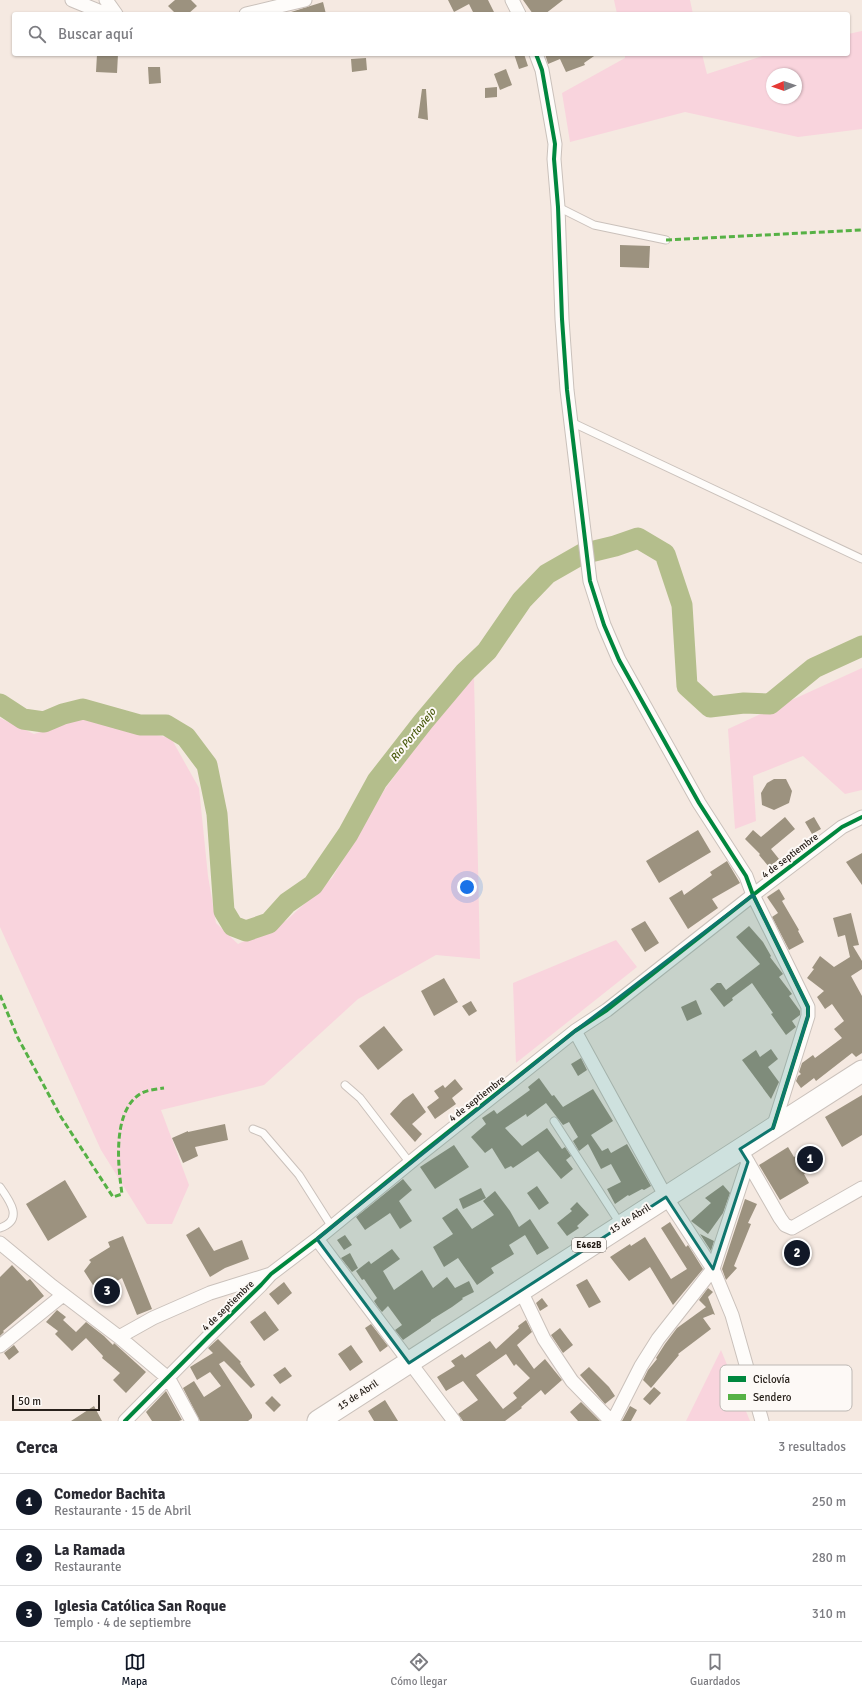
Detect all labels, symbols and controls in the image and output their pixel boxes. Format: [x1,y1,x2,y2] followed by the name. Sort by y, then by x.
[12,12,850,56] search box
[26,23,48,45] icon: search
[58,25,133,43] text: Buscar aquí
[766,68,802,104] north arrow
[387,705,439,764] water label: Río Portoviejo
[759,831,821,881] street label: 4 de septiembre
[457,877,477,897] your location
[447,1073,507,1125] street label: 4 de septiembre
[797,1144,823,1174] pin: 1
[607,1202,653,1236] street label: 15 de Abril
[572,1238,606,1252] road number: E462B
[784,1238,810,1268] pin: 2
[94,1276,120,1306] pin: 3
[199,1278,257,1334] street label: 4 de septiembre
[720,1365,852,1411] legend
[753,1373,791,1386] text: Ciclovía
[335,1377,381,1413] street label: 15 de Abril
[753,1391,792,1404] text: Sendero
[12,1393,100,1412] scale bar
[18,1395,41,1408] text: 50 m
[16,1437,58,1458] text: Cerca
[778,1439,846,1455] text: 3 resultados
[54,1485,165,1503] text: Comedor Bachita
[25,1494,33,1510] text: 1
[812,1494,846,1510] text: 250 m
[54,1503,191,1519] text: Restaurante · 15 de Abril
[54,1541,125,1559] text: La Ramada
[25,1550,33,1566] text: 2
[812,1550,846,1566] text: 280 m
[54,1559,121,1575] text: Restaurante
[54,1597,226,1615] text: Iglesia Católica San Roque
[25,1606,33,1622] text: 3
[812,1606,846,1622] text: 310 m
[54,1615,191,1631] text: Templo · 4 de septiembre
[122,1651,147,1688] tab: Mapa
[391,1651,447,1688] tab: Cómo llegar
[690,1651,740,1688] tab: Guardados

